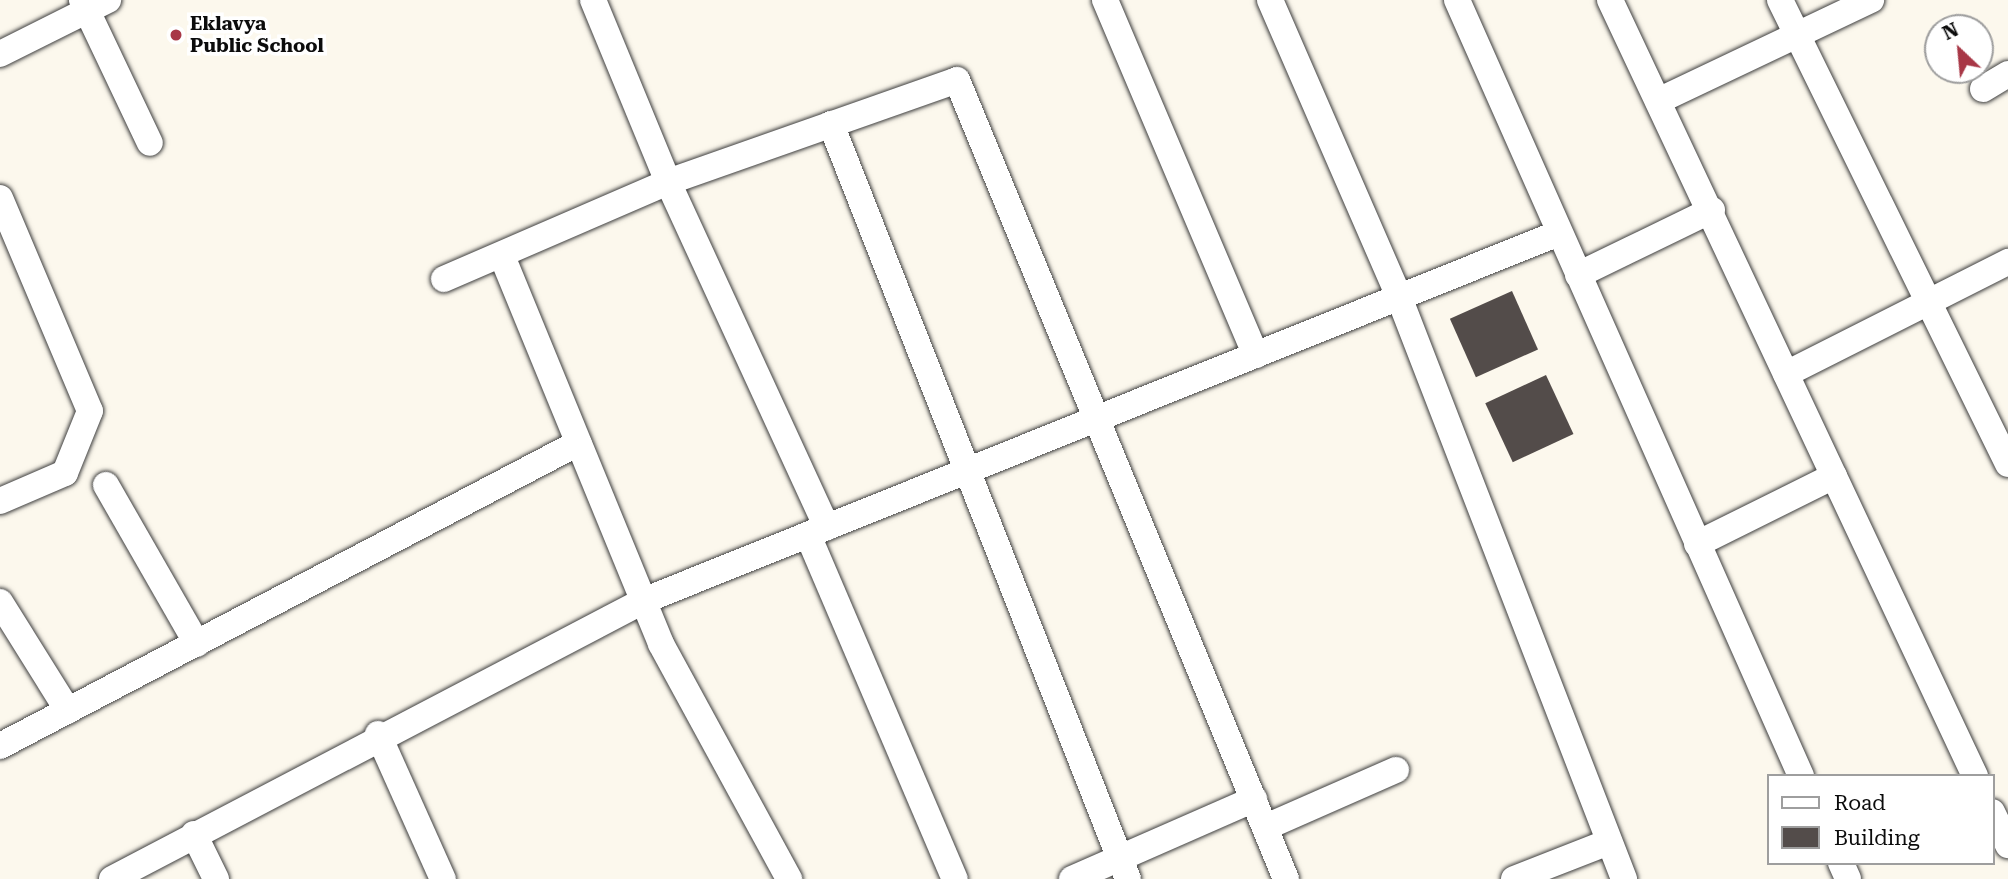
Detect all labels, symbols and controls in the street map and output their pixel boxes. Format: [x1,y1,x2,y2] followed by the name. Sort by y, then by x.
[190,13,324,57] place label: Eklavya Public School
[1924,14,1994,84] north arrow
[1939,18,1962,45] text: N
[168,27,184,43] marker: Eklavya Public School
[1766,774,1994,865] legend
[1834,791,1886,815] text: Road
[1834,826,1920,850] text: Building

